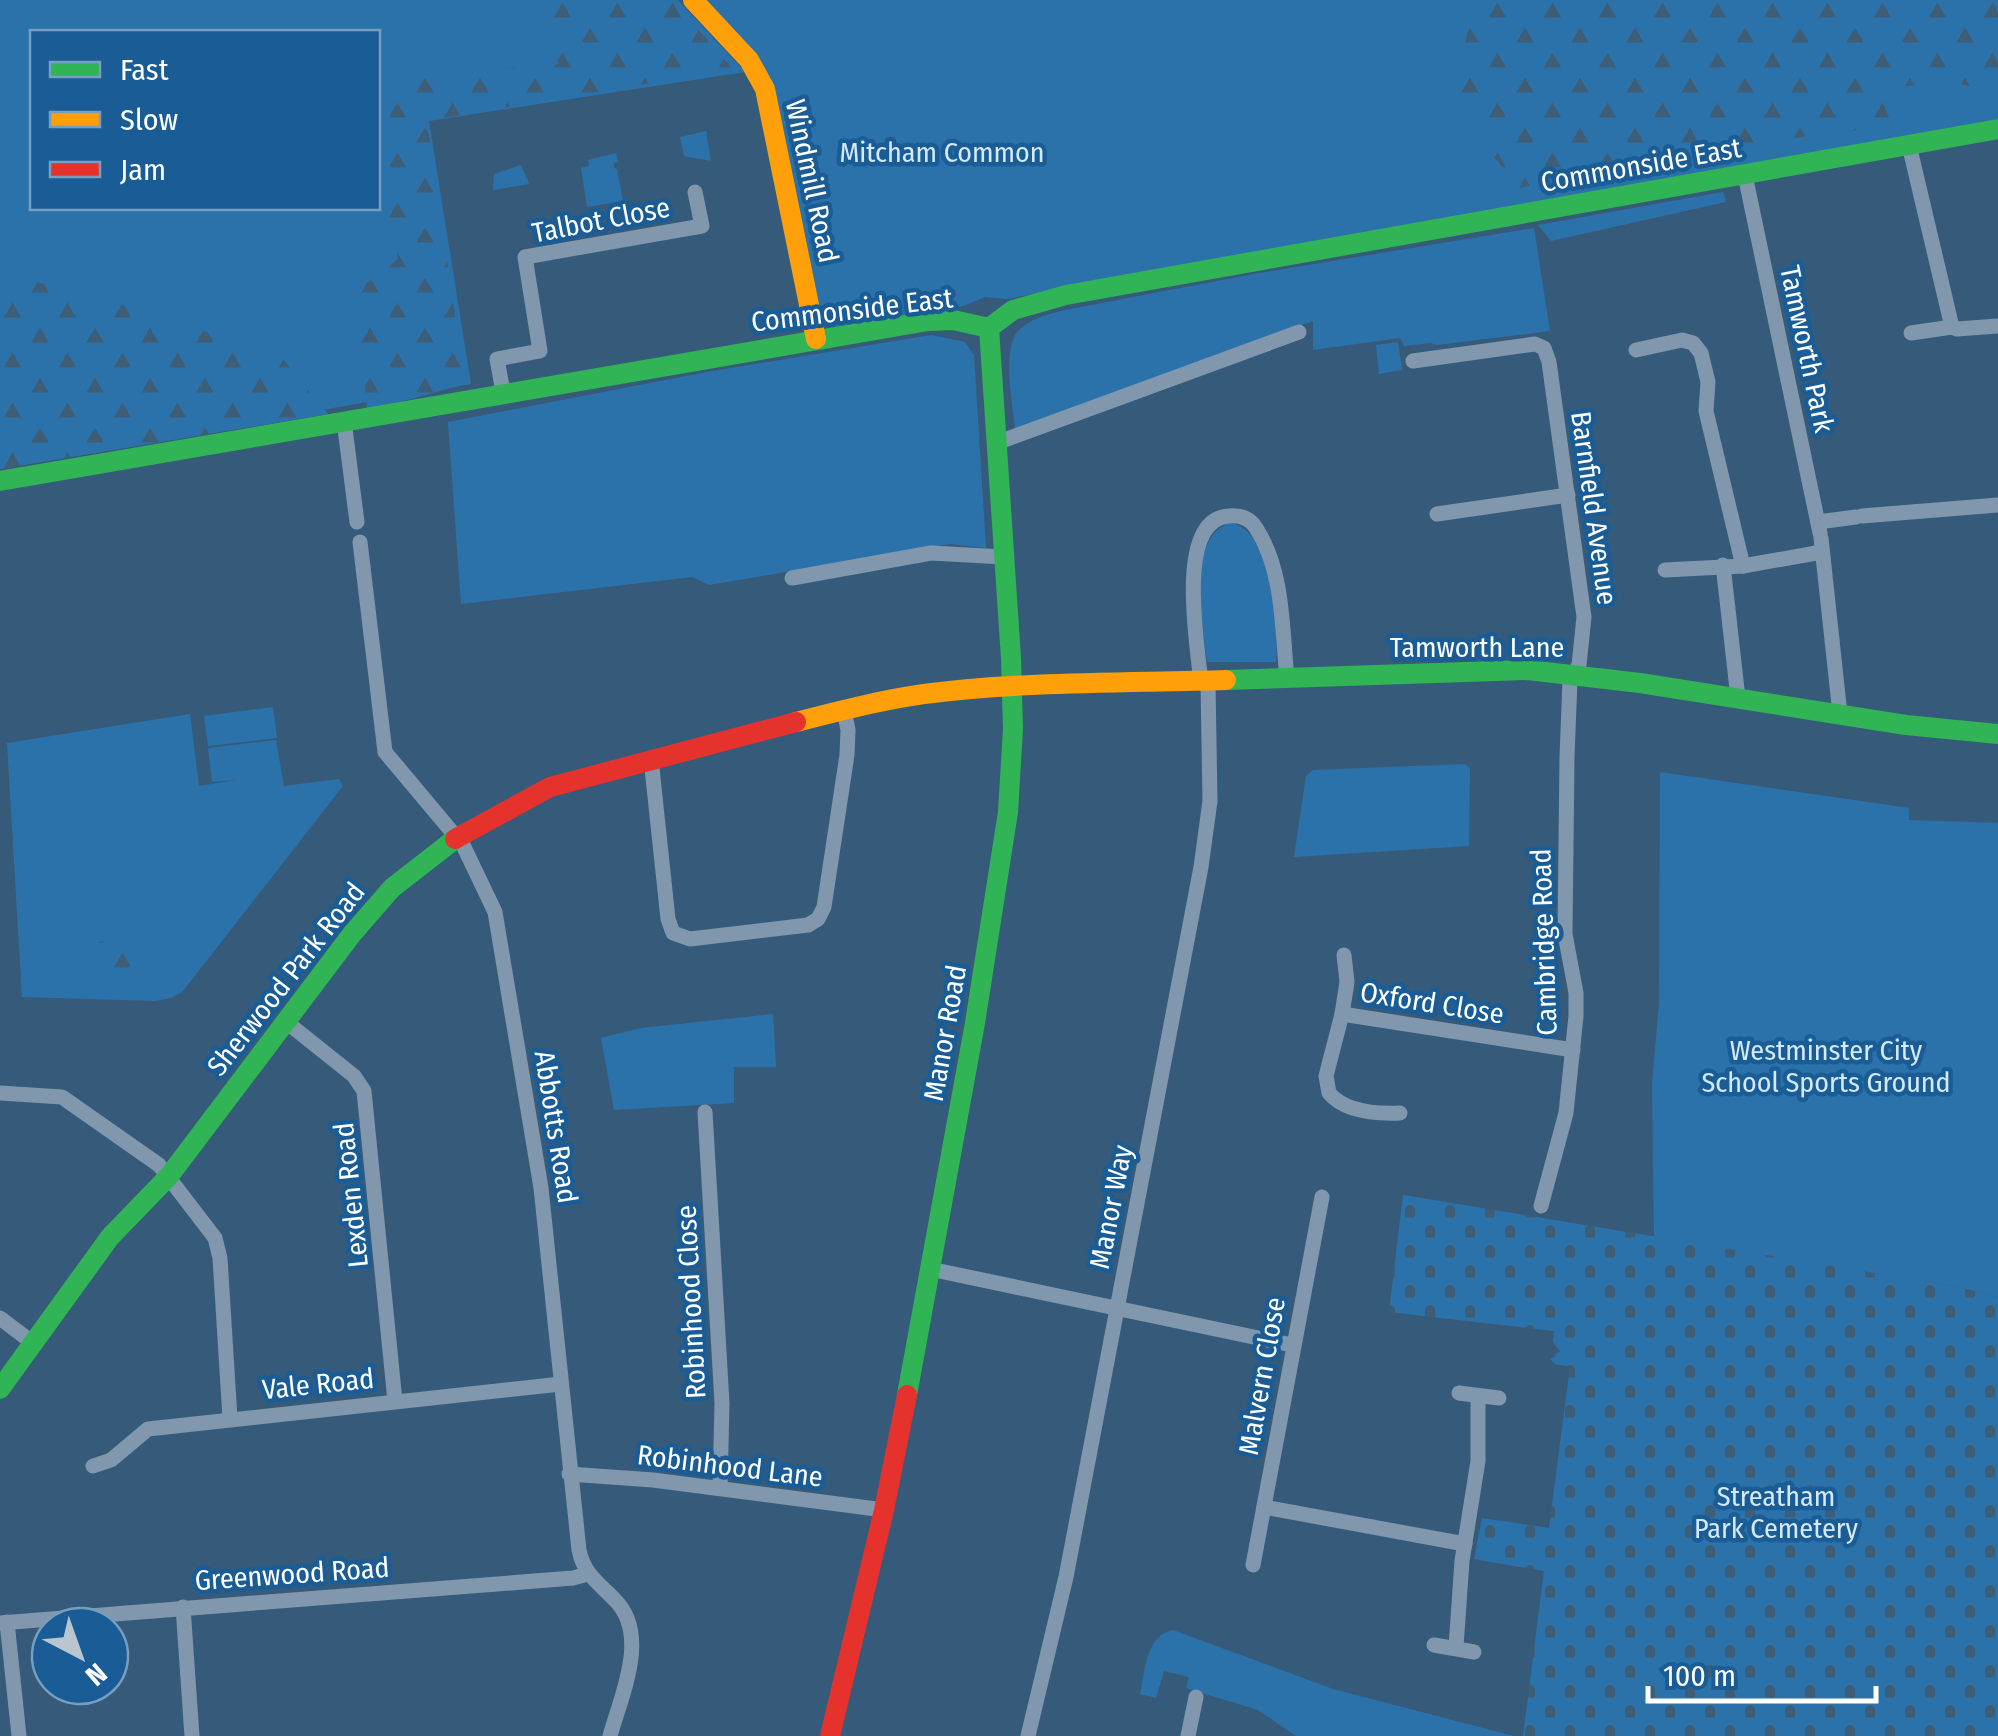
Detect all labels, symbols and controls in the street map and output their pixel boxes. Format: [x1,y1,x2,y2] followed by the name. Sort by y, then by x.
[30,30,380,210] legend
[120,52,169,88] text: Fast
[779,96,845,266] street label: Windmill Road
[120,102,178,138] text: Slow
[1538,131,1745,199] street label: Commonside East
[839,136,1045,169] park label: Mitcham Common
[120,152,166,188] text: Jam
[529,190,673,250] street label: Talbot Close
[1773,262,1841,436] street label: Tamworth Park
[749,281,955,339] street label: Commonside East
[1564,409,1624,607] street label: Barnfield Avenue
[1390,631,1564,664] street label: Tamworth Lane
[1524,848,1564,1036] street label: Cambridge Road
[200,876,372,1082] street label: Sherwood Park Road
[917,962,973,1104] street label: Manor Road
[1358,975,1506,1031] street label: Oxford Close
[1701,1034,1951,1099] park label: Westminster City School Sports Ground
[528,1048,584,1206] street label: Abbotts Road
[327,1121,375,1269] street label: Lexden Road
[1083,1142,1139,1272] street label: Manor Way
[669,1204,713,1400] street label: Robinhood Close
[1232,1295,1292,1457] street label: Malvern Close
[260,1362,376,1406] street label: Vale Road
[635,1438,825,1494] street label: Robinhood Lane
[1694,1480,1859,1545] park label: Streatham Park Cemetery
[194,1551,390,1597] street label: Greenwood Road
[30,1606,130,1706] north arrow
[1648,1641,1876,1703] scale bar
[79,1657,113,1692] text: N
[1663,1658,1736,1694] text: 100 m

